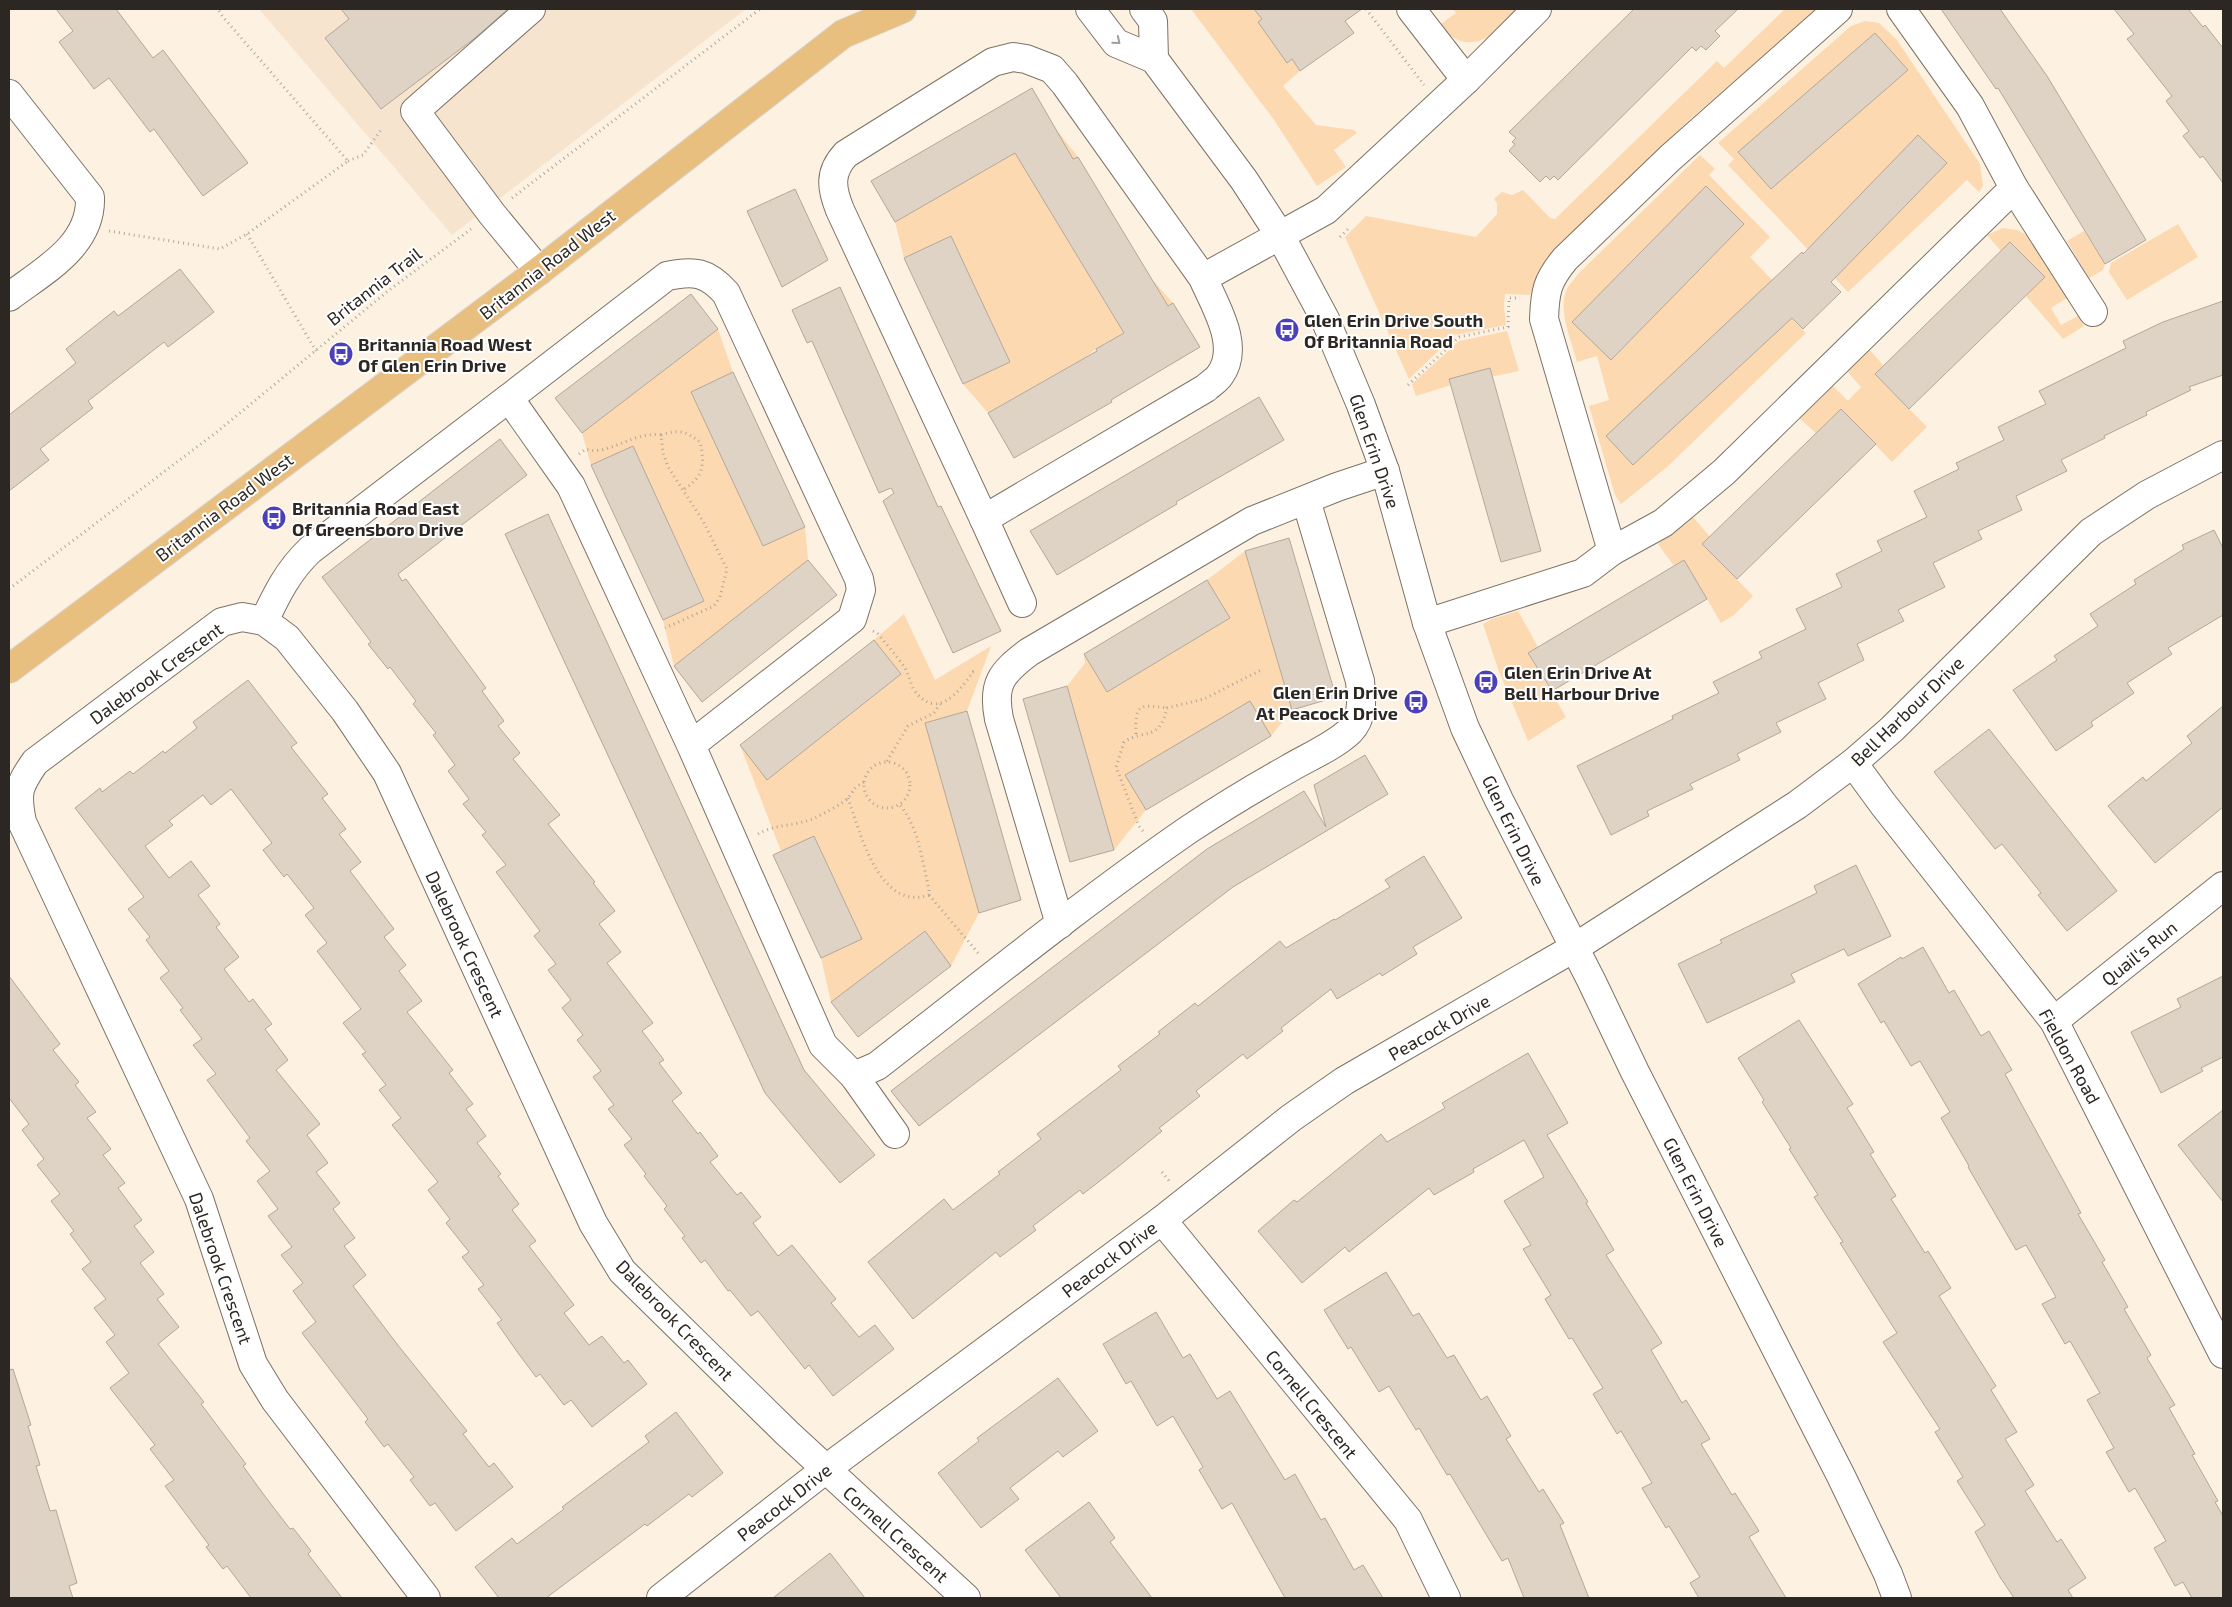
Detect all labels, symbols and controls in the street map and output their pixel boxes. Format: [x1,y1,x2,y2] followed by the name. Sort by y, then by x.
[1111,35,1120,43] one-way arrow
[475,204,619,324] street label: Britannia Road West
[322,242,426,330] street label: Britannia Trail
[1304,309,1483,352] place label: Glen Erin Drive South Of Britannia Road
[1274,317,1300,343] bus stop icon: Glen Erin Drive South Of Britannia Road
[358,333,532,376] place label: Britannia Road West Of Glen Erin Drive
[328,341,354,367] bus stop icon: Britannia Road West Of Glen Erin Drive
[1345,391,1405,511] street label: Glen Erin Drive
[151,448,297,566] street label: Britannia Road West
[292,497,464,540] place label: Britannia Road East Of Greensboro Drive
[261,505,287,531] bus stop icon: Britannia Road East Of Greensboro Drive
[85,617,227,729] street label: Dalebrook Crescent
[1846,651,1968,771] street label: Bell Harbour Drive
[1504,661,1660,704] place label: Glen Erin Drive At Bell Harbour Drive
[1473,669,1499,695] bus stop icon: Glen Erin Drive At Bell Harbour Drive
[1256,681,1398,724] place label: Glen Erin Drive At Peacock Drive
[1403,689,1429,715] bus stop icon: Glen Erin Drive At Peacock Drive
[1478,771,1550,889] street label: Glen Erin Drive
[421,867,509,1021] street label: Dalebrook Crescent
[2097,916,2181,990] street label: Quail's Run
[1384,989,1494,1065] street label: Peacock Drive
[2035,1004,2105,1108] street label: Fieldon Road
[1659,1134,1733,1250] street label: Glen Erin Drive
[185,1189,257,1347] street label: Dalebrook Crescent
[1057,1216,1161,1302] street label: Peacock Drive
[612,1255,738,1385] street label: Dalebrook Crescent
[1261,1345,1363,1463] street label: Cornell Crescent
[733,1458,835,1546] street label: Peacock Drive
[839,1481,953,1587] street label: Cornell Crescent

